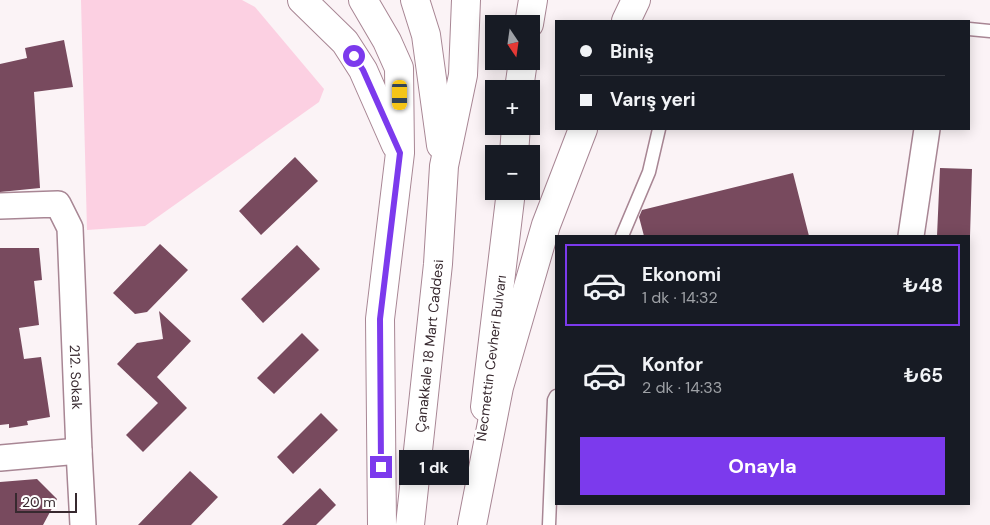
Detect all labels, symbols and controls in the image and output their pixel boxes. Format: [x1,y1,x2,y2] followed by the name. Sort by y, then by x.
[485,15,540,70] north arrow
[485,15,540,200] map controls
[610,39,654,64] text: Biniş
[343,45,365,67] route start
[392,80,407,110] car
[485,80,540,135] button: +
[610,87,696,112] text: Varış yeri
[485,145,540,200] button: −
[411,259,447,433] street label: Çanakkale 18 Mart Caddesi
[642,262,721,287] text: Ekonomi
[582,263,627,308] icon: car
[903,273,943,298] text: ₺48
[472,274,510,442] street label: Necmettin Cevheri Bulvarı
[642,287,718,308] text: 1 dk · 14:32
[66,344,86,410] street label: 212. Sokak
[642,352,703,377] text: Konfor
[582,353,627,398] icon: car
[904,363,943,388] text: ₺65
[642,377,722,398] text: 2 dk · 14:33
[580,437,945,495] button: Onayla
[398,450,468,484] callout: 1 dk
[370,456,392,478] route end
[419,457,449,478] text: 1 dk
[15,490,78,513] scale bar
[22,493,56,511] text: 20 m

